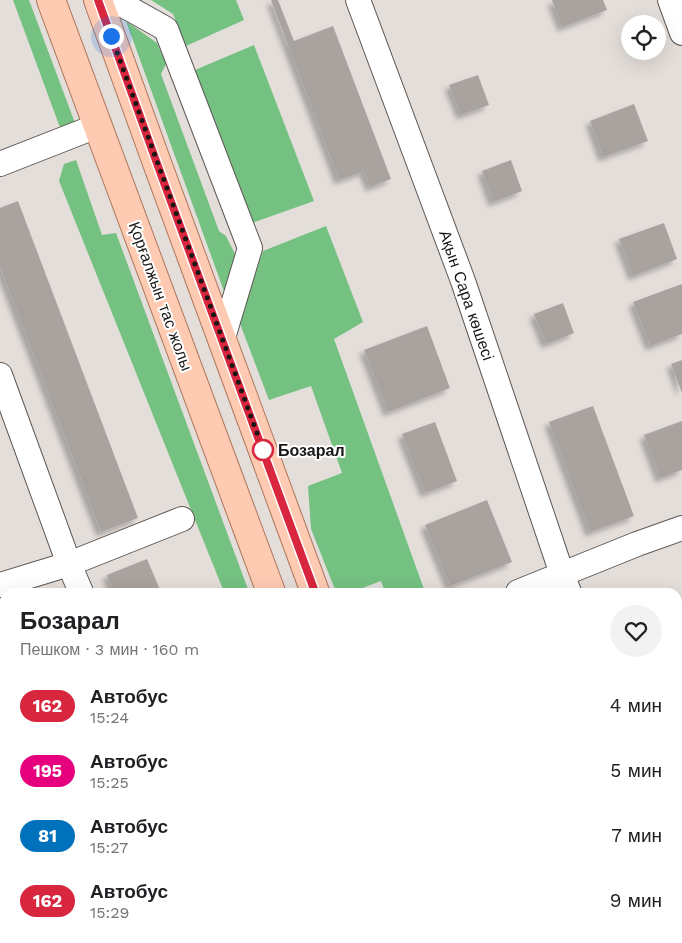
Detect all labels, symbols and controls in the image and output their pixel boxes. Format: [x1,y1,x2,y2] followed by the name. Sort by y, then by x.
[621,15,666,60] map controls
[621,15,666,60] button: locate
[99,24,124,49] your location
[125,219,196,373] street label: Қорғалжын тас жолы
[435,228,498,363] street label: Ақын Сара көшесі
[252,439,274,461] marker: Бозарал
[278,441,345,460] place label: Бозарал
[610,605,662,657] button: heart
[20,607,120,635] text: Бозарал
[20,640,199,659] text: Пешком · 3 мин · 160 m
[90,685,168,708] text: Автобус
[610,694,662,717] text: 4 мин
[33,695,62,716] text: 162
[90,708,129,727] text: 15:24
[90,750,168,773] text: Автобус
[610,759,662,782] text: 5 мин
[33,760,62,781] text: 195
[90,773,129,792] text: 15:25
[90,815,168,838] text: Автобус
[611,824,662,847] text: 7 мин
[38,825,57,846] text: 81
[90,838,128,857] text: 15:27
[90,880,168,903] text: Автобус
[610,889,662,912] text: 9 мин
[33,890,62,911] text: 162
[90,903,130,922] text: 15:29

